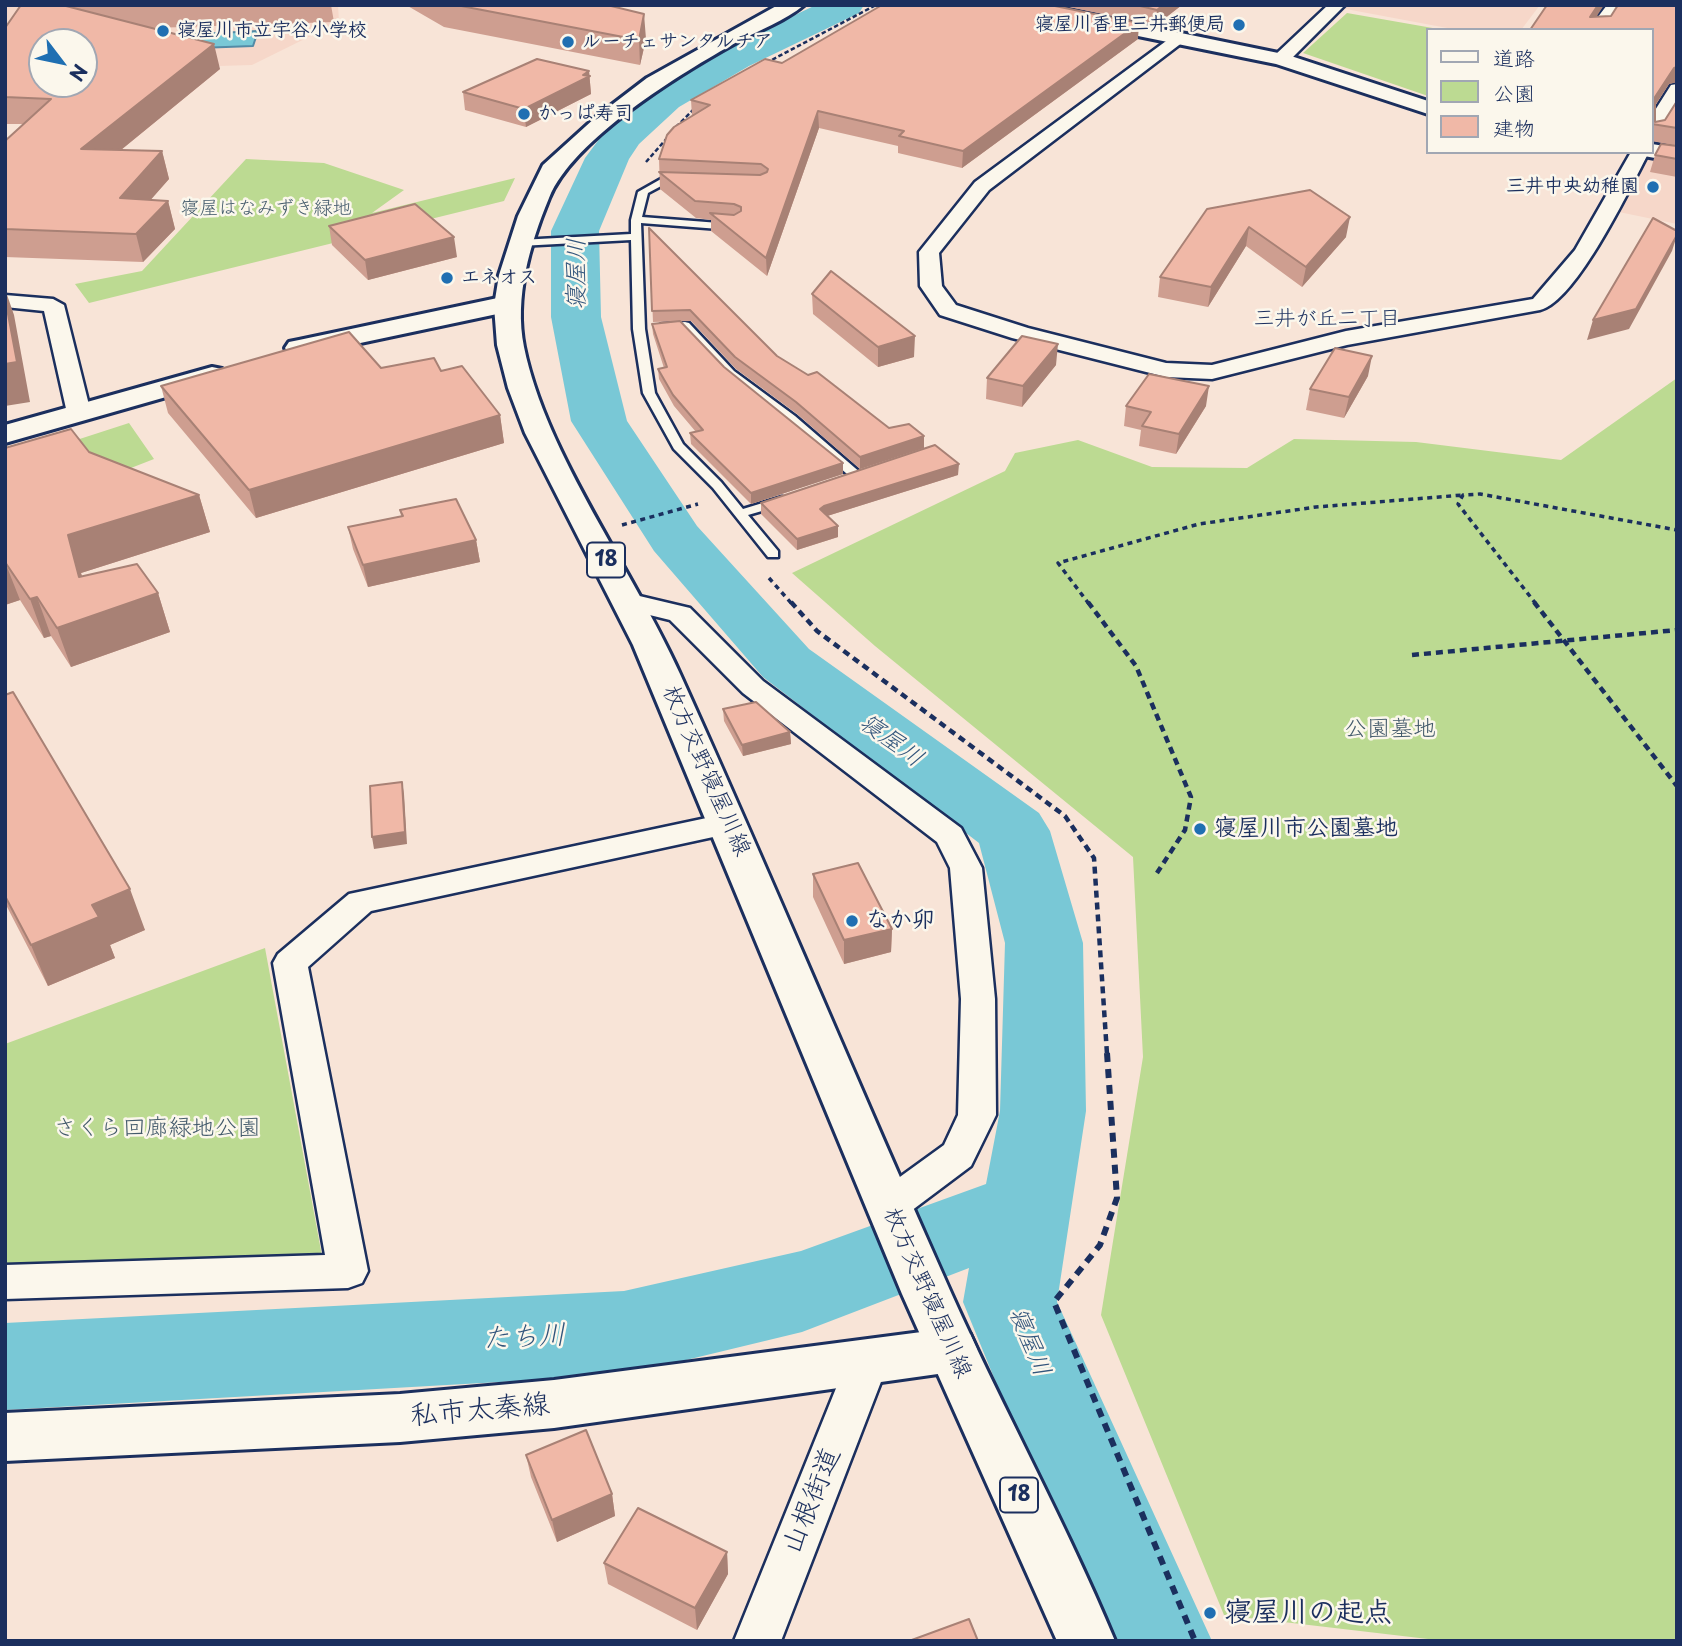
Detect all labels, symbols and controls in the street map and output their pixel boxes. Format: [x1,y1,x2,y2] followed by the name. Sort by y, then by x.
[1035,14,1225,36] place label: 寝屋川香里三井郵便局
[1231,17,1247,33] marker: 寝屋川香里三井郵便局
[177,20,367,42] place label: 寝屋川市立宇谷小学校
[155,23,171,39] marker: 寝屋川市立宇谷小学校
[28,28,98,98] north arrow
[1426,28,1654,154] legend
[582,31,773,53] place label: ルーチェサンタルチア
[560,34,576,50] marker: ルーチェサンタルチア
[1493,41,1535,73] text: 道路
[63,59,95,87] text: N
[1493,76,1535,108] text: 公園
[538,103,633,125] place label: かっぱ寿司
[516,106,532,122] marker: かっぱ寿司
[1493,111,1535,143] text: 建物
[1506,176,1639,198] place label: 三井中央幼稚園
[1645,179,1661,195] marker: 三井中央幼稚園
[181,198,351,220] park label: 寝屋はなみずき緑地
[563,238,591,310] water label: 寝屋川
[461,267,537,289] place label: エネオス
[439,270,455,286] marker: エネオス
[1254,306,1400,332] district label: 三井が丘二丁目
[587,542,625,578] road number: 18
[656,681,756,861] street label: 枚方交野寝屋川線
[853,708,929,774] water label: 寝屋川
[1344,716,1436,744] park label: 公園墓地
[1214,815,1398,843] place label: 寝屋川市公園墓地
[1192,821,1208,837] marker: 寝屋川市公園墓地
[866,907,935,935] place label: なか卯
[844,913,860,929] marker: なか卯
[54,1115,260,1143] park label: さくら回廊緑地公園
[877,1203,977,1383] street label: 枚方交野寝屋川線
[1002,1303,1056,1381] water label: 寝屋川
[481,1319,567,1357] water label: たち川
[409,1388,551,1434] street label: 私市太秦線
[775,1443,849,1559] street label: 山根街道
[1000,1478,1038,1512] road number: 18
[1224,1596,1392,1630] place label: 寝屋川の起点
[1202,1605,1218,1621] marker: 寝屋川の起点

